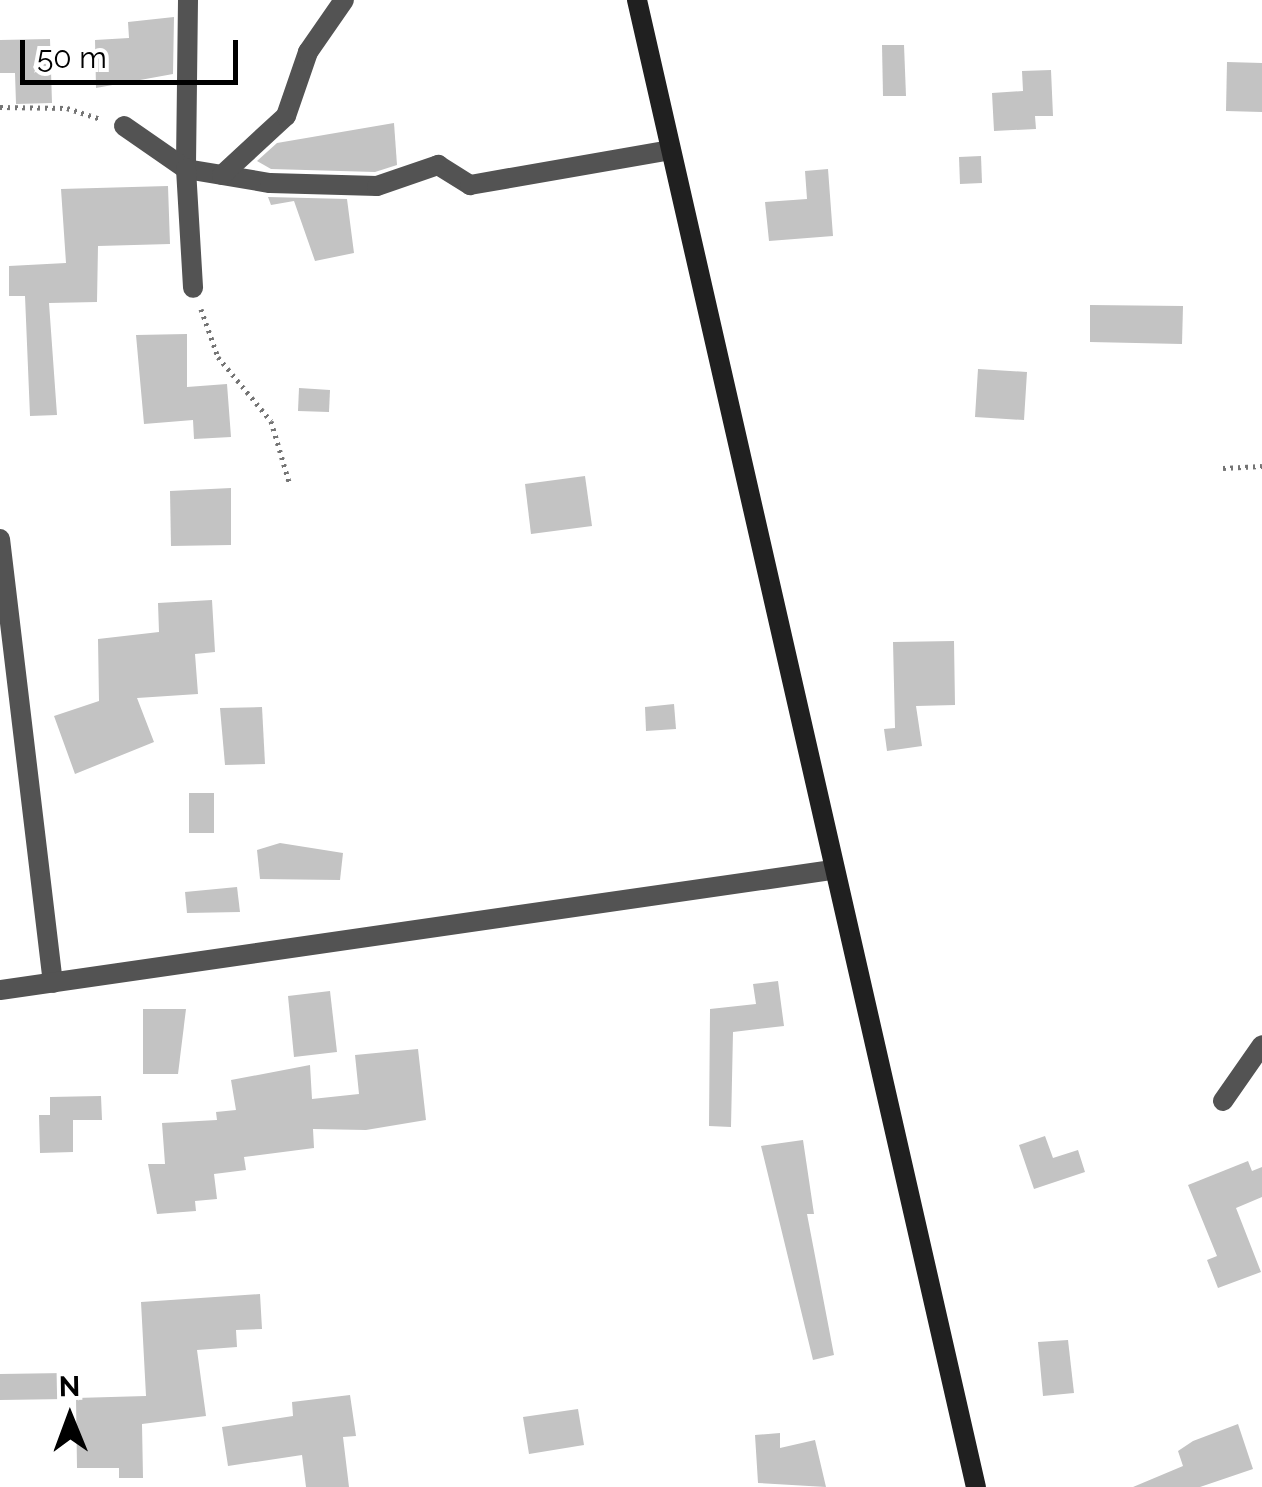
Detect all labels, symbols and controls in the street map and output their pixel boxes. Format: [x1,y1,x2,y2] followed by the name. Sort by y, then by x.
[25,20,242,82] scale bar
[37,40,107,75] text: 50 m
[20,1367,120,1467] north arrow
[58,1370,80,1403] text: N

